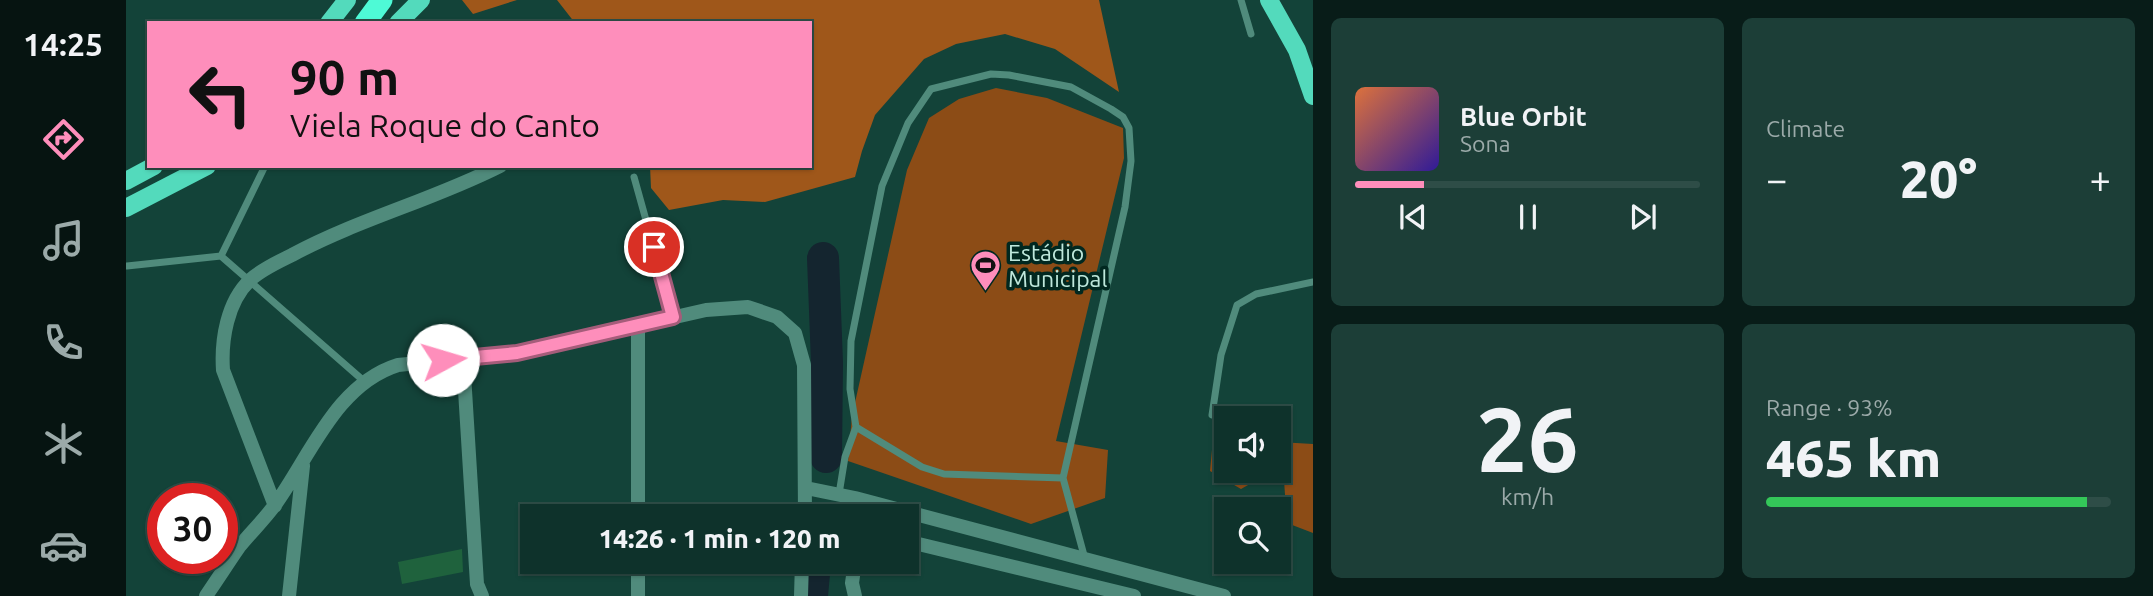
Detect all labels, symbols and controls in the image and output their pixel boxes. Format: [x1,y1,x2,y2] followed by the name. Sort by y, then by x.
[23,26,103,62] text: 14:25
[175,49,266,140] icon: left
[290,49,399,104] text: 90 m
[1460,102,1587,131] text: Blue Orbit
[290,107,600,143] text: Viela Roque do Canto
[39,115,88,164] icon: directions
[1766,116,1845,141] text: Climate
[1460,131,1510,156] text: Sona
[1900,150,1977,208] text: 20°
[1766,158,1787,200] text: −
[2090,158,2111,200] text: +
[1394,198,1432,236] icon: previous
[1509,198,1547,236] icon: pause
[1624,198,1662,236] icon: next
[39,216,88,265] icon: music
[624,217,684,277] pin
[635,228,673,266] icon: arrive
[1008,240,1107,291] place label: Estádio Municipal
[968,249,1002,293] sports icon: Estádio Municipal
[39,318,88,367] icon: phone
[406,323,480,397] position arrow
[1476,387,1579,489] text: 26
[1766,395,1893,420] text: Range · 93%
[1214,406,1291,574] map controls
[1214,406,1291,483] button: sound
[39,419,88,468] icon: climate
[1766,429,1941,487] text: 465 km
[147,483,238,574] speed limit sign: 30
[1501,484,1554,509] text: km/h
[1214,497,1291,574] button: search
[39,521,88,570] icon: car
[599,524,840,553] text: 14:26 · 1 min · 120 m

